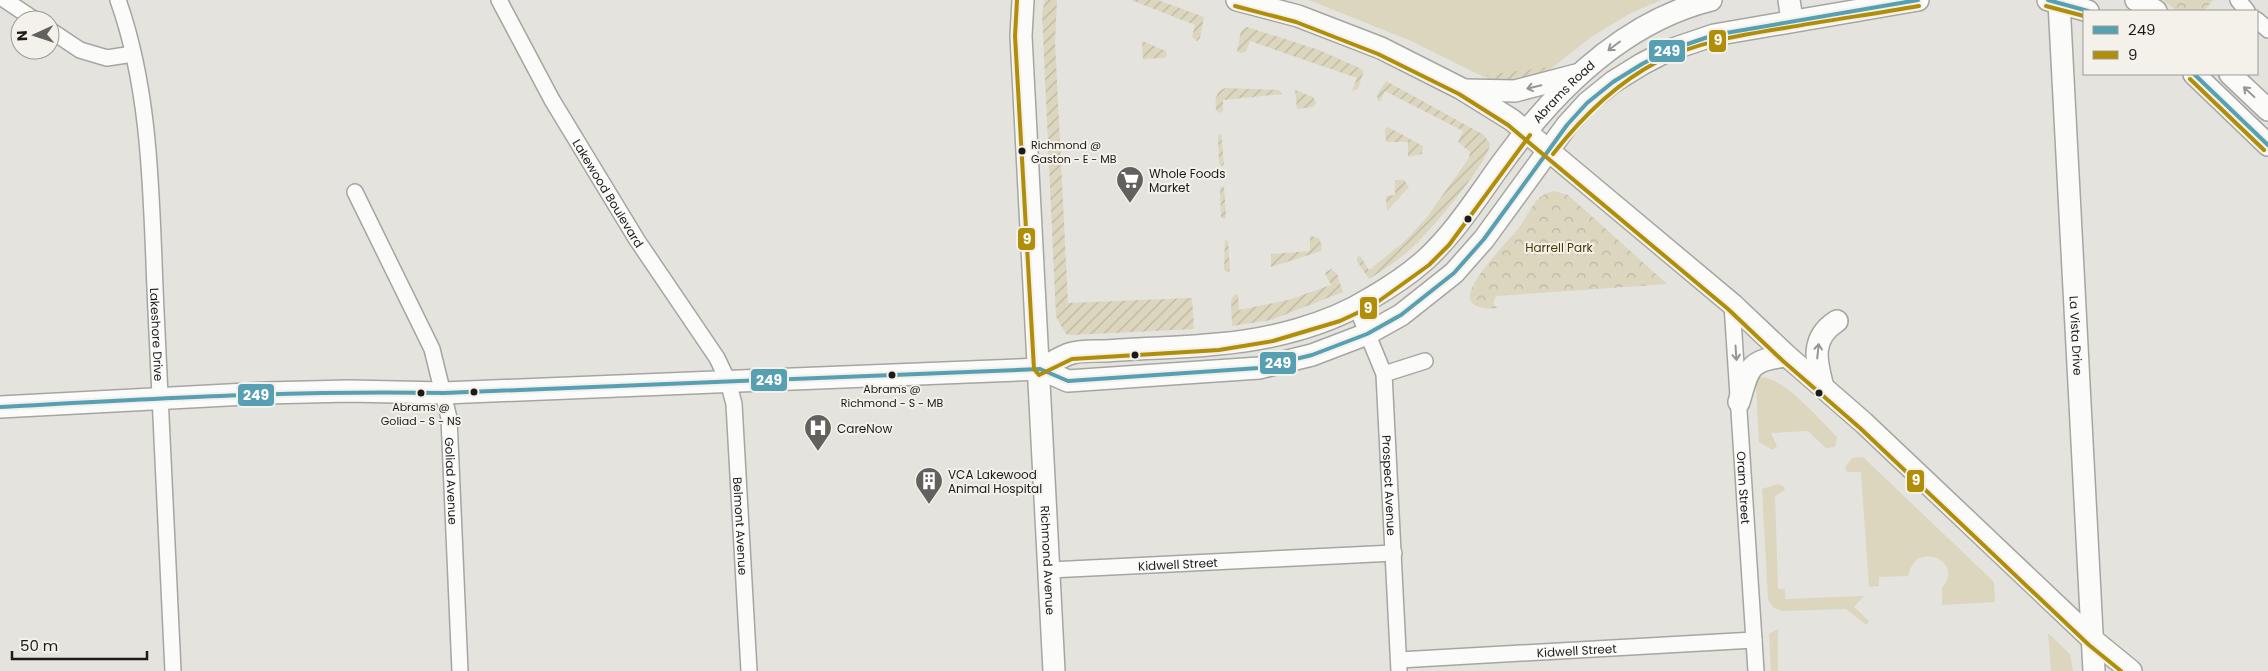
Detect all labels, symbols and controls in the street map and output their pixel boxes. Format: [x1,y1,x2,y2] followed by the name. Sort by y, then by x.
[10,10,60,60] north arrow
[2083,10,2258,75] legend
[2128,19,2156,40] text: 249
[1708,29,1727,53] line badge: 9
[12,30,32,41] text: N
[1714,30,1722,50] text: 9
[1648,39,1686,63] line badge: 249
[1607,41,1621,51] one-way arrow
[1654,41,1680,61] text: 249
[2128,44,2137,65] text: 9
[1528,56,1598,126] street label: Abrams Road
[1527,83,1543,92] one-way arrow
[2243,86,2255,98] one-way arrow
[569,136,648,251] street label: Lakewood Boulevard
[1031,137,1117,167] place label: Richmond @ Gaston - E - MB
[1017,146,1027,156] marker: Richmond @ Gaston - E - MB
[1115,165,1145,204] supermarket icon: Whole Foods Market
[1149,165,1225,196] place label: Whole Foods Market
[1463,214,1473,224] unlabelled marker
[1017,227,1036,251] line badge: 9
[1023,229,1031,249] text: 9
[1525,239,1594,256] park label: Harrell Park
[146,287,168,382] street label: Lakeshore Drive
[2066,295,2087,376] street label: La Vista Drive
[1359,296,1378,320] line badge: 9
[1364,298,1372,318] text: 9
[1813,343,1823,359] one-way arrow
[1731,344,1740,360] one-way arrow
[1130,350,1140,360] unlabelled marker
[1259,351,1297,375] line badge: 249
[1265,353,1291,373] text: 249
[750,368,788,392] line badge: 249
[756,370,782,390] text: 249
[887,370,897,380] marker: Abrams @ Richmond - S - MB
[841,381,944,411] place label: Abrams @ Richmond - S - MB
[237,383,275,407] line badge: 249
[243,385,269,405] text: 249
[469,387,479,397] unlabelled marker
[416,388,426,398] marker: Abrams @ Goliad - S - NS
[1814,388,1824,398] unlabelled marker
[381,399,461,429] place label: Abrams @ Goliad - S - NS
[803,413,833,452] hospital icon: CareNow
[837,420,892,437] place label: CareNow
[1379,434,1401,536] street label: Prospect Avenue
[441,437,462,525] street label: Goliad Avenue
[1733,451,1755,524] street label: Oram Street
[914,466,944,505] building icon: VCA Lakewood Animal Hospital
[948,466,1042,497] place label: VCA Lakewood Animal Hospital
[1906,469,1925,493] line badge: 9
[1912,470,1920,490] text: 9
[730,477,752,576] street label: Belmont Avenue
[1037,505,1060,615] street label: Richmond Avenue
[1138,553,1218,574] street label: Kidwell Street
[12,628,148,660] scale bar
[20,635,58,656] text: 50 m
[1536,639,1617,661] street label: Kidwell Street

